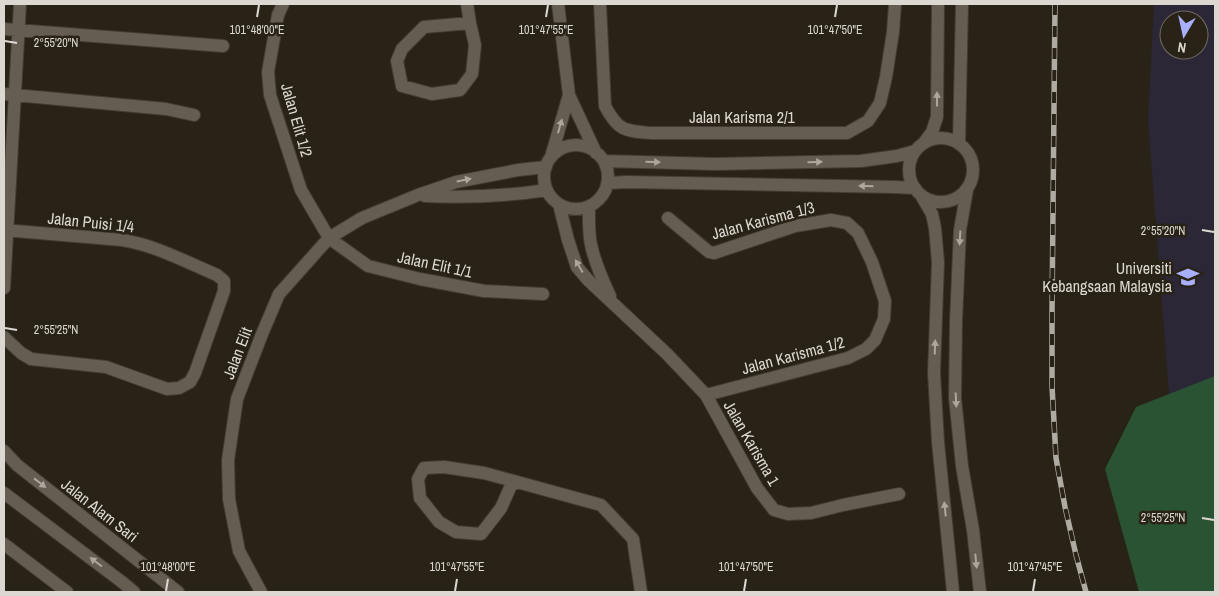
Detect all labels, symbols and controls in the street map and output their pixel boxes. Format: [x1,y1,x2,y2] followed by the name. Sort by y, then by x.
[1159,10,1209,60] north arrow
[229,22,285,38] text: 101°48'00"E
[518,22,574,38] text: 101°47'55"E
[807,22,863,38] text: 101°47'50"E
[34,35,78,51] text: 2°55'20"N
[1176,38,1187,57] text: N
[276,81,318,159] street label: Jalan Elit 1/2
[933,91,941,107] one-way arrow
[689,106,796,128] street label: Jalan Karisma 2/1
[557,119,565,134] one-way arrow
[807,158,823,166] one-way arrow
[645,159,661,167] one-way arrow
[456,176,472,184] one-way arrow
[858,182,874,190] one-way arrow
[709,196,817,244] street label: Jalan Karisma 1/3
[47,207,135,237] street label: Jalan Puisi 1/4
[1141,223,1185,239] text: 2°55'20"N
[955,230,963,246] one-way arrow
[396,245,475,283] street label: Jalan Elit 1/1
[1042,257,1173,297] place label: Universiti Kebangsaan Malaysia
[574,259,583,272] one-way arrow
[1175,264,1201,290] school or university icon: Universiti Kebangsaan Malaysia
[34,322,78,338] text: 2°55'25"N
[217,324,257,382] street label: Jalan Elit
[739,331,847,379] street label: Jalan Karisma 1/2
[931,339,939,355] one-way arrow
[952,392,960,408] one-way arrow
[719,396,786,490] street label: Jalan Karisma 1
[57,473,143,547] street label: Jalan Alam Sari
[33,478,46,489] one-way arrow
[941,501,949,517] one-way arrow
[1141,510,1185,526] text: 2°55'25"N
[973,554,981,570] one-way arrow
[89,557,103,567] one-way arrow
[140,559,196,575] text: 101°48'00"E
[429,559,485,575] text: 101°47'55"E
[718,559,774,575] text: 101°47'50"E
[1007,559,1063,575] text: 101°47'45"E

